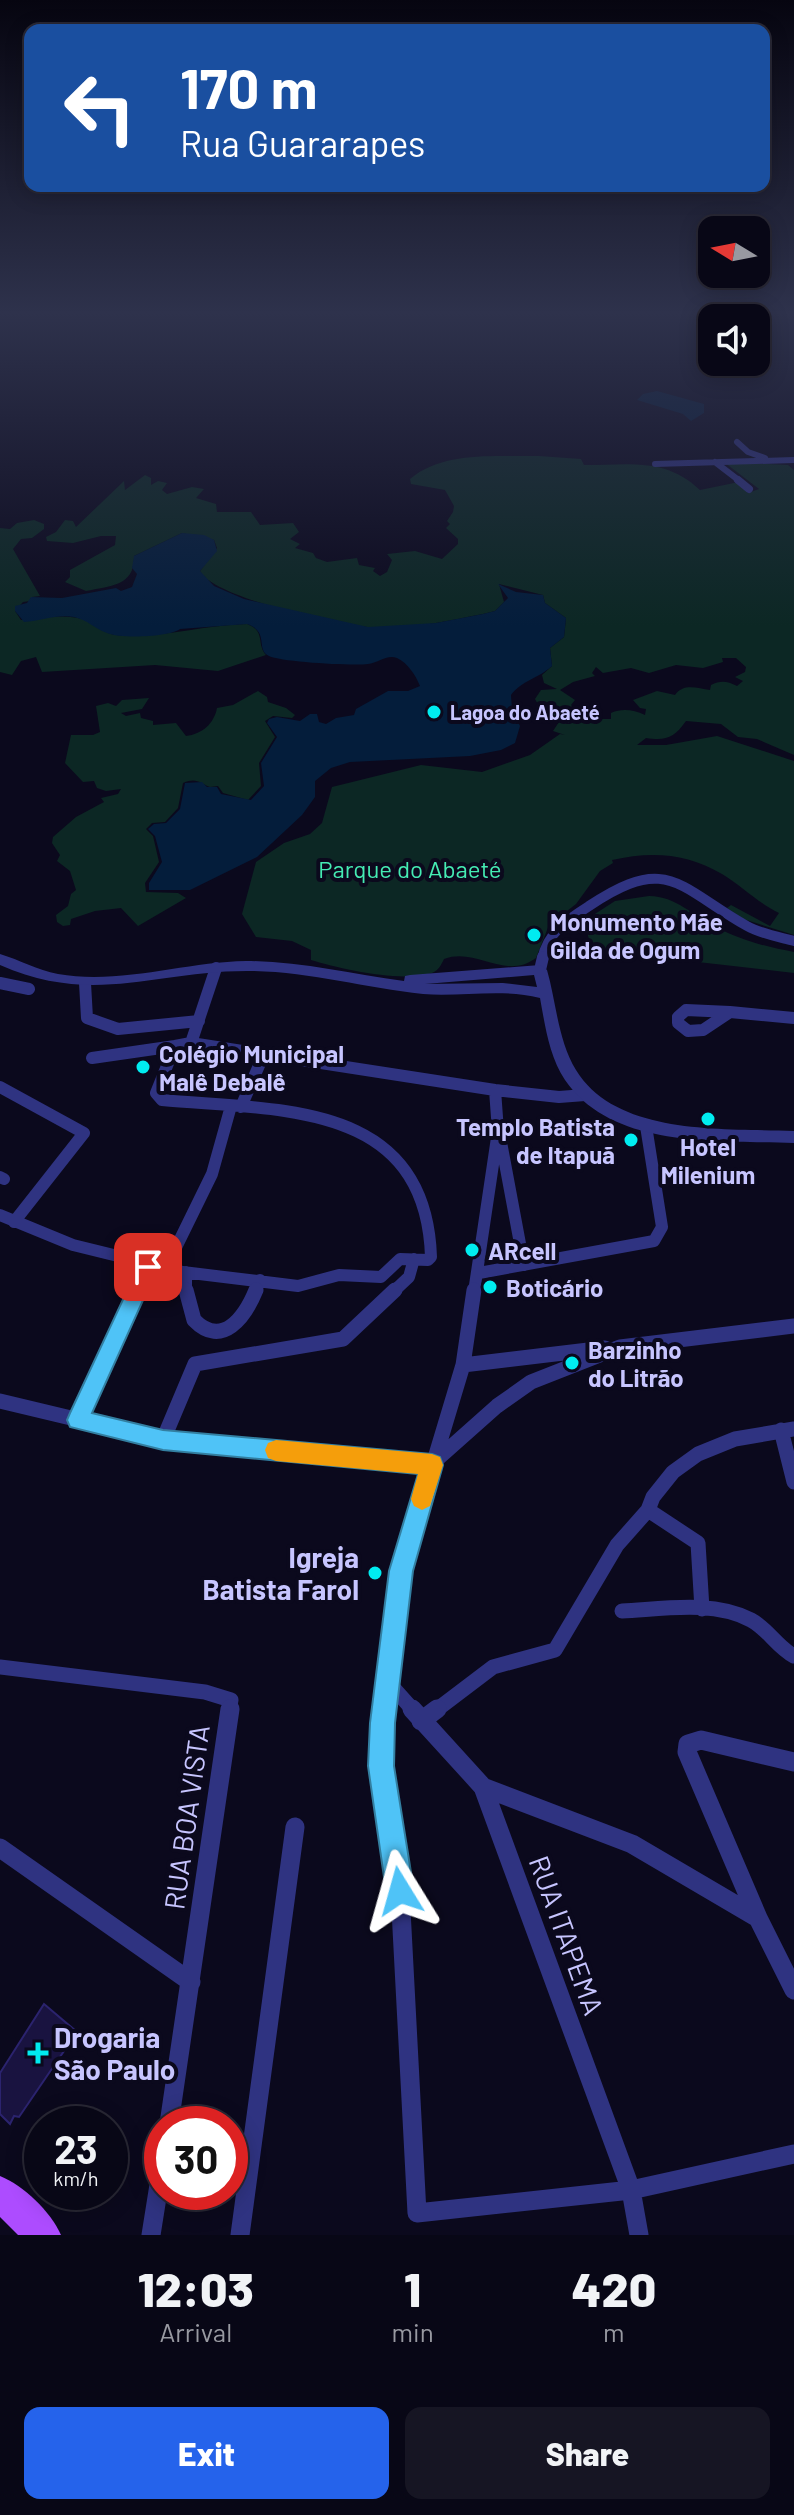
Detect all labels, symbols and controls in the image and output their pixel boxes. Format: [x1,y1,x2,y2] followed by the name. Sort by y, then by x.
[180,53,317,120] text: 170 m
[48,56,152,160] icon: left
[180,121,425,164] text: Rua Guararapes
[698,216,770,288] north arrow
[698,216,770,376] map controls
[698,304,770,376] button: sound
[450,700,600,724] place label: Lagoa do Abaeté
[425,703,443,721] marker: Lagoa do Abaeté
[318,854,502,883] park label: Parque do Abaeté
[550,907,723,964] place label: Monumento Mãe Gilda de Ogum
[525,926,543,944] marker: Monumento Mãe Gilda de Ogum
[159,1039,344,1096] place label: Colégio Municipal Malê Debalê
[134,1058,152,1076] marker: Colégio Municipal Malê Debalê
[699,1110,717,1128] marker: Hotel Milenium
[456,1112,615,1169] place label: Templo Batista de Itapuã
[622,1131,640,1149] marker: Templo Batista de Itapuã
[661,1132,755,1189] place label: Hotel Milenium
[114,1233,182,1301] pin
[488,1236,556,1265] place label: ARcell
[463,1241,481,1259] marker: ARcell
[126,1245,170,1289] icon: arrive
[506,1273,603,1302] place label: Boticário
[481,1278,499,1296] marker: Boticário
[588,1335,684,1392] place label: Barzinho do Litrão
[563,1354,581,1372] marker: Barzinho do Litrão
[203,1540,359,1606] place label: Igreja Batista Farol
[366,1564,384,1582] marker: Igreja Batista Farol
[156,1723,216,1911] street label: RUA BOA VISTA
[358,1849,442,1933] position arrow
[523,1851,611,2019] street label: RUA ITAPEMA
[54,2020,175,2086] place label: Drogaria São Paulo
[29,2044,47,2062] marker: Drogaria São Paulo
[144,2106,248,2210] speed limit sign: 30
[54,2124,98,2172] text: 23
[53,2166,99,2190] text: km/h
[138,2259,254,2317] text: 12:03
[404,2259,421,2317] text: 1
[572,2259,656,2317] text: 420
[159,2316,232,2347] text: Arrival
[392,2316,434,2347] text: min
[603,2316,625,2347] text: m
[24,2407,389,2499] button: Exit
[405,2407,770,2499] button: Share

